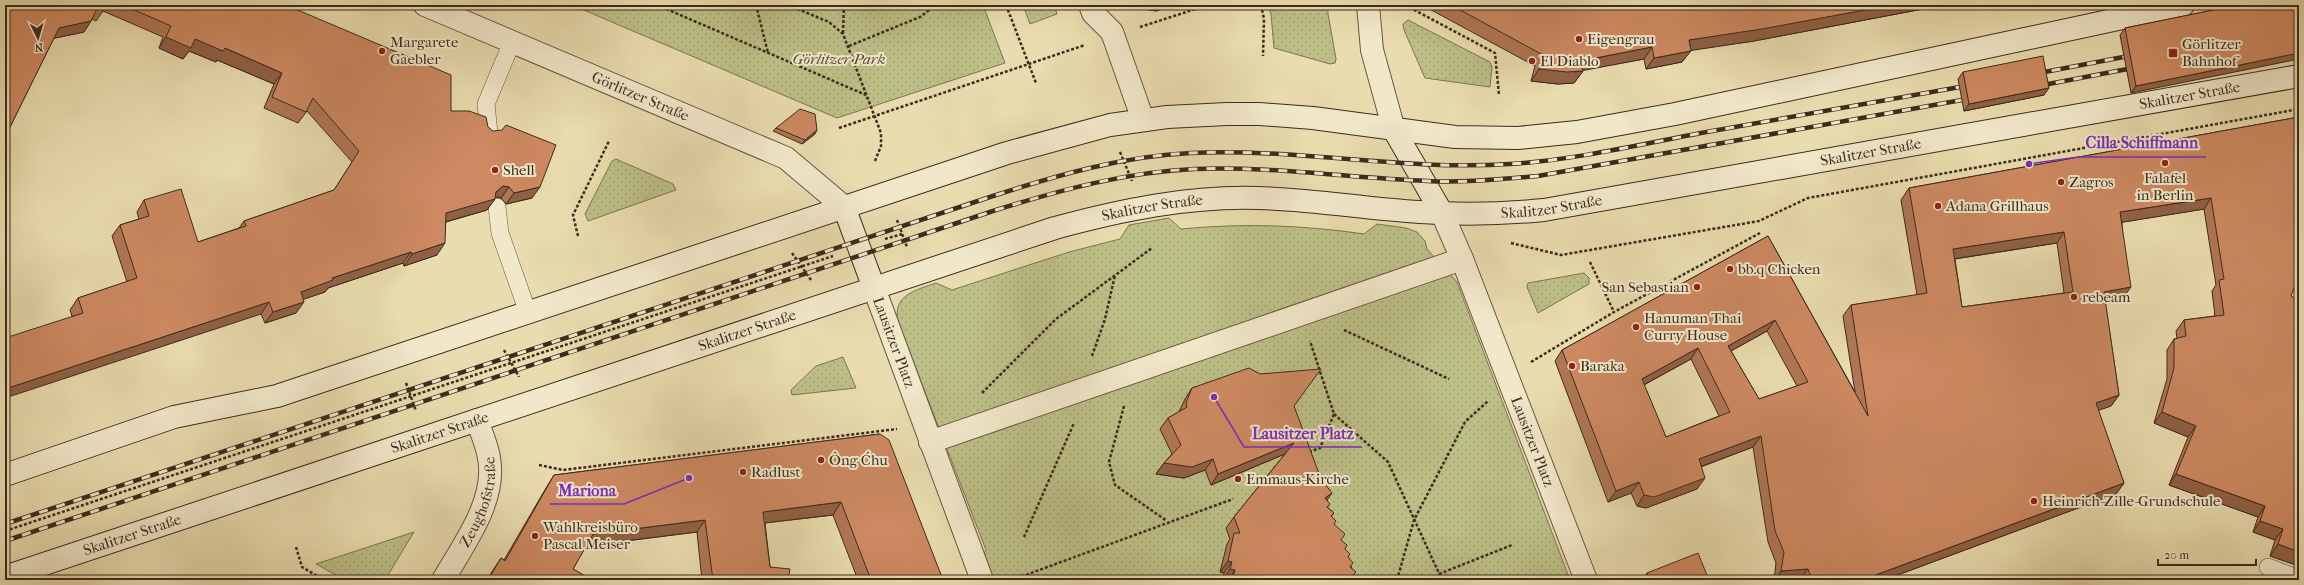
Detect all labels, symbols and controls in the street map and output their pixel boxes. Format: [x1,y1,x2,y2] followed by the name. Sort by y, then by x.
[18,18,58,58] north arrow
[1587,30,1655,48] place label: Eigengrau
[390,33,459,68] place label: Margarete Gaebler
[1574,34,1584,44] marker: Eigengrau
[2182,35,2241,70] place label: Görlitzer Bahnhof
[33,41,44,54] text: N
[377,46,387,56] marker: Margarete Gaebler
[2167,47,2179,59] marker: Görlitzer Bahnhof
[793,50,886,68] park label: Görlitzer Park
[1540,52,1599,70] place label: El Diablo
[1527,56,1537,66] marker: El Diablo
[589,68,692,125] street label: Görlitzer Straße
[2138,78,2242,113] street label: Skalitzer Straße
[2078,129,2206,157] callout: Cilla Schiffmann
[2086,133,2199,152] text: Cilla Schiffmann
[1819,134,1923,170] street label: Skalitzer Straße
[2160,158,2170,168] marker: Falafel in Berlin
[503,161,535,179] place label: Shell
[490,165,500,175] marker: Shell
[2136,169,2194,204] place label: Falafel in Berlin
[2069,173,2114,191] place label: Zagros
[2056,177,2066,187] marker: Zagros
[1100,191,1204,225] street label: Skalitzer Straße
[1500,191,1604,222] street label: Skalitzer Straße
[1945,197,2049,215] place label: Adana Grillhaus
[1933,201,1943,211] marker: Adana Grillhaus
[1737,260,1821,278] place label: bb.q Chicken
[1725,264,1735,274] marker: bb.q Chicken
[1601,278,1689,296] place label: San Sebastian
[1692,282,1702,292] marker: San Sebastian
[2082,288,2131,306] place label: rebeam
[2069,292,2079,302] marker: rebeam
[869,294,919,391] street label: Lausitzer Platz
[696,306,799,355] street label: Skalitzer Straße
[1644,309,1742,344] place label: Hanuman Thai Curry House
[1631,322,1641,332] marker: Hanuman Thai Curry House
[1580,357,1626,375] place label: Baraka
[1567,361,1577,371] marker: Baraka
[1507,394,1558,490] street label: Lausitzer Platz
[388,408,491,457] street label: Skalitzer Straße
[1244,419,1362,447] callout: Lausitzer Platz
[1252,424,1355,443] text: Lausitzer Platz
[829,451,888,469] place label: Ông Ćhu
[456,455,499,551] street label: Zeughofstraße
[816,455,826,465] marker: Ông Ćhu
[751,463,801,481] place label: Radlust
[738,467,748,477] marker: Radlust
[1246,470,1349,488] place label: Emmaus-Kirche
[1233,474,1243,484] marker: Emmaus-Kirche
[550,476,624,504] callout: Mariona
[557,481,617,500] text: Mariona
[2042,492,2221,510] place label: Heinrich-Zille-Grundschule
[2029,496,2039,506] marker: Heinrich-Zille-Grundschule
[81,510,184,559] street label: Skalitzer Straße
[542,518,638,553] place label: Wahlkreisbüro Pascal Meiser
[530,531,540,541] marker: Wahlkreisbüro Pascal Meiser
[2158,541,2256,567] scale bar
[2164,548,2189,562] text: 20 m

